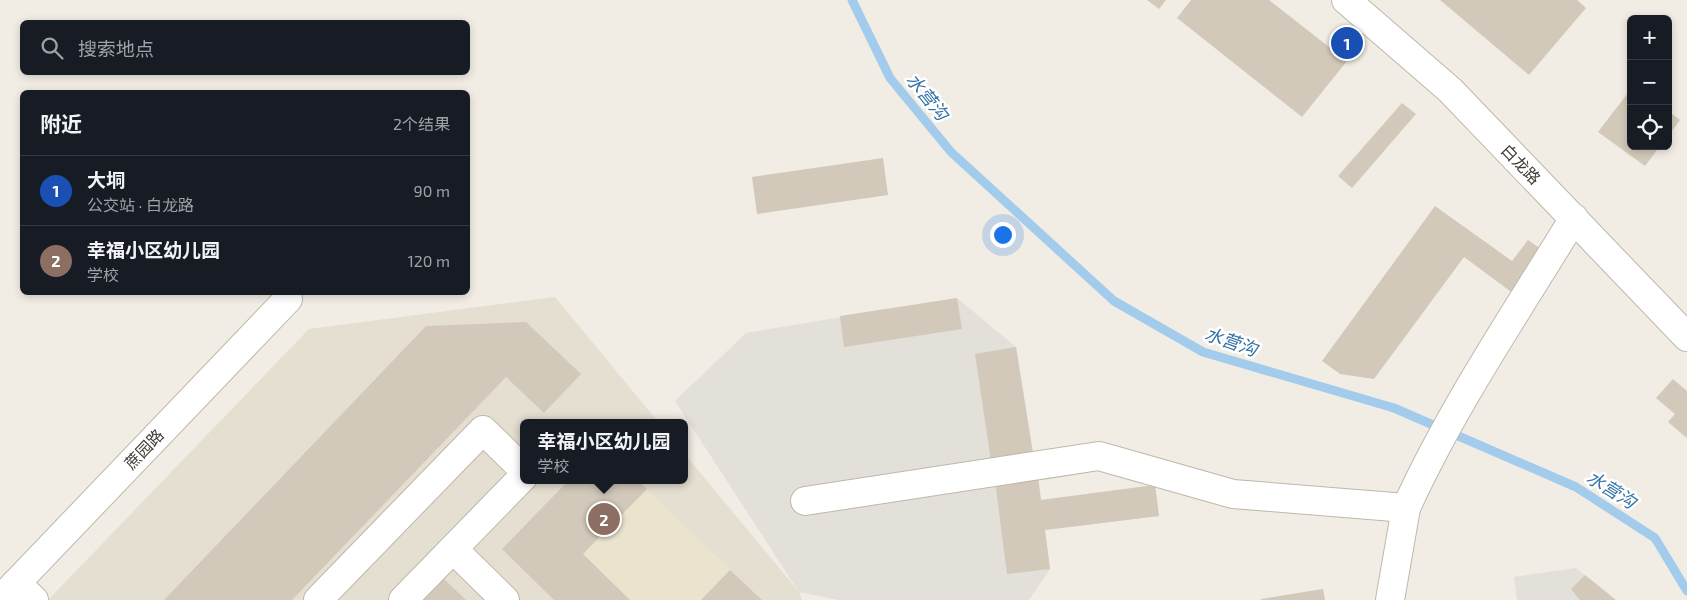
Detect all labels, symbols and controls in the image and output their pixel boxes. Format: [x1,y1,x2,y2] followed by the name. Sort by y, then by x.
[1627,15,1672,150] map controls
[1627,15,1672,60] button: +
[20,20,470,75] search box
[1331,24,1363,62] pin: 1
[38,34,66,62] icon: search
[78,37,154,60] text: 搜索地点
[1627,60,1672,105] button: −
[902,68,955,126] water label: 水营沟
[1627,105,1672,150] button: locate
[40,111,82,136] text: 附近
[393,114,450,133] text: 2个结果
[1498,140,1545,188] street label: 白龙路
[87,168,125,191] text: 大垌
[53,181,59,200] text: 1
[414,181,450,200] text: 90 m
[87,195,194,214] text: 公交站 · 白龙路
[990,222,1016,248] your location
[87,238,220,261] text: 幸福小区幼儿园
[51,251,61,270] text: 2
[407,251,450,270] text: 120 m
[87,265,119,284] text: 学校
[1202,322,1262,361] water label: 水营沟
[520,419,688,484] popup
[120,425,167,473] street label: 蔗园路
[537,429,671,452] text: 幸福小区幼儿园
[537,456,570,475] text: 学校
[1583,466,1642,514] water label: 水营沟
[588,500,620,538] pin: 2

